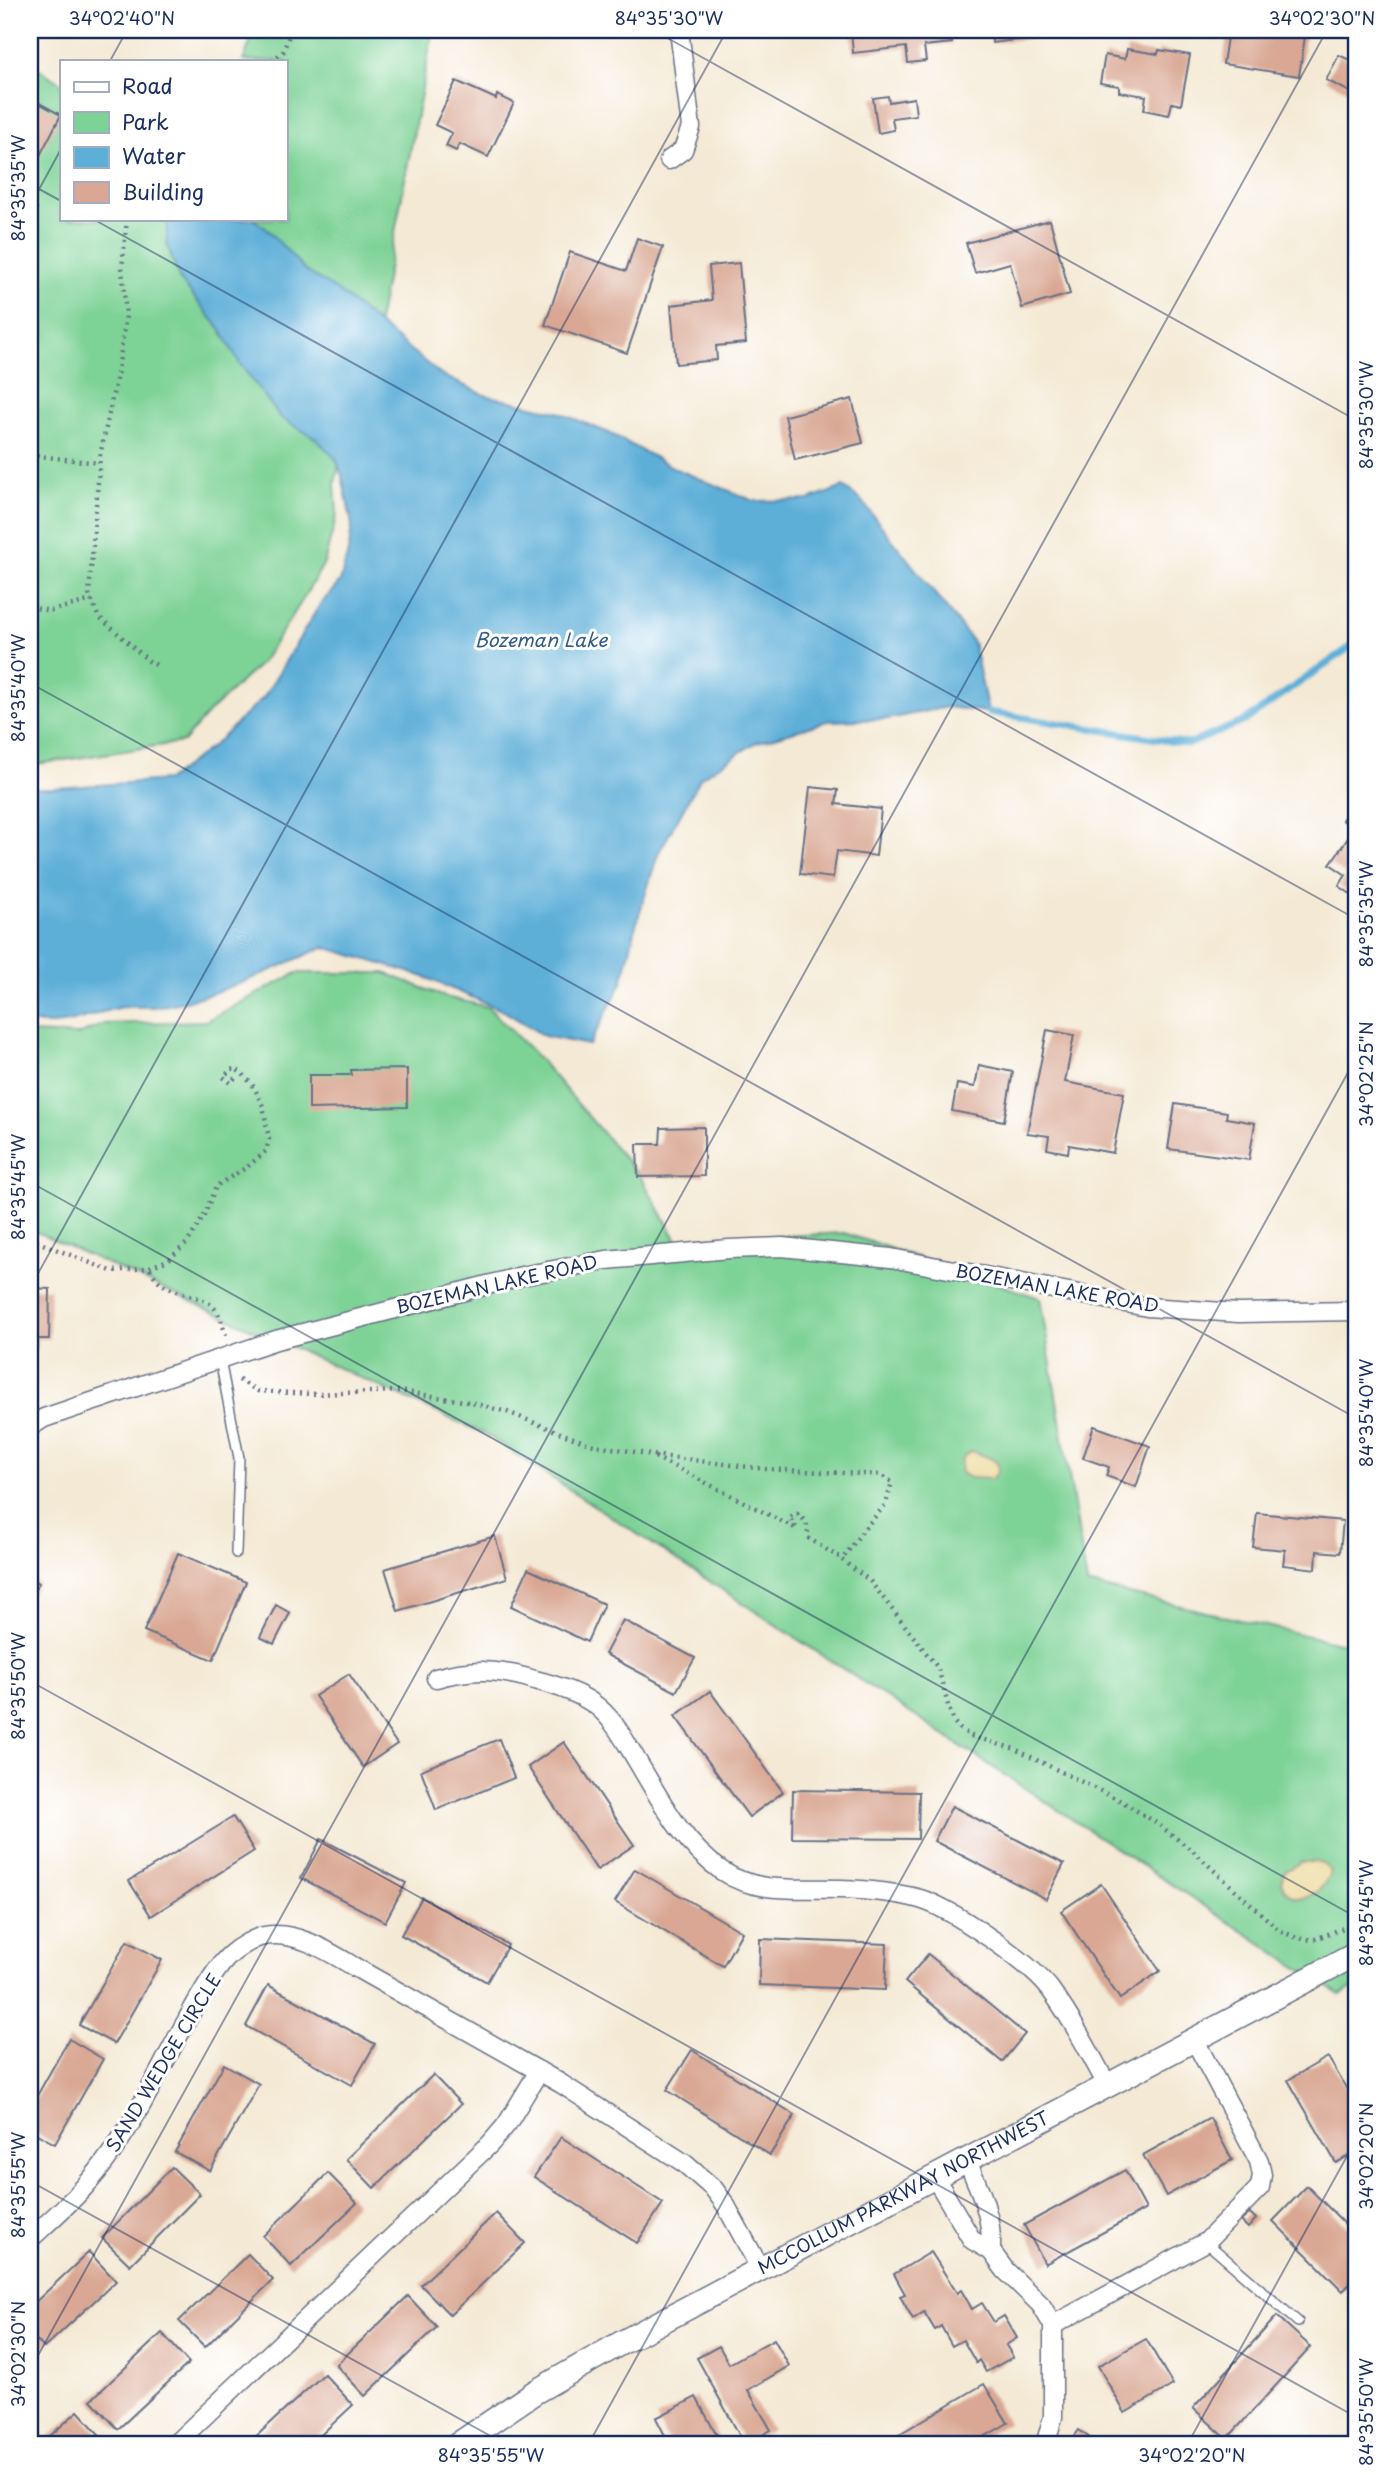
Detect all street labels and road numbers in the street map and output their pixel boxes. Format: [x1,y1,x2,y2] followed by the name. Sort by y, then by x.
[393,1247,600,1320] street label: BOZEMAN LAKE ROAD
[953,1256,1161,1319] street label: BOZEMAN LAKE ROAD
[99,1968,227,2157] street label: SAND WEDGE CIRCLE
[752,2103,1054,2280] street label: MCCOLLUM PARKWAY NORTHWEST

